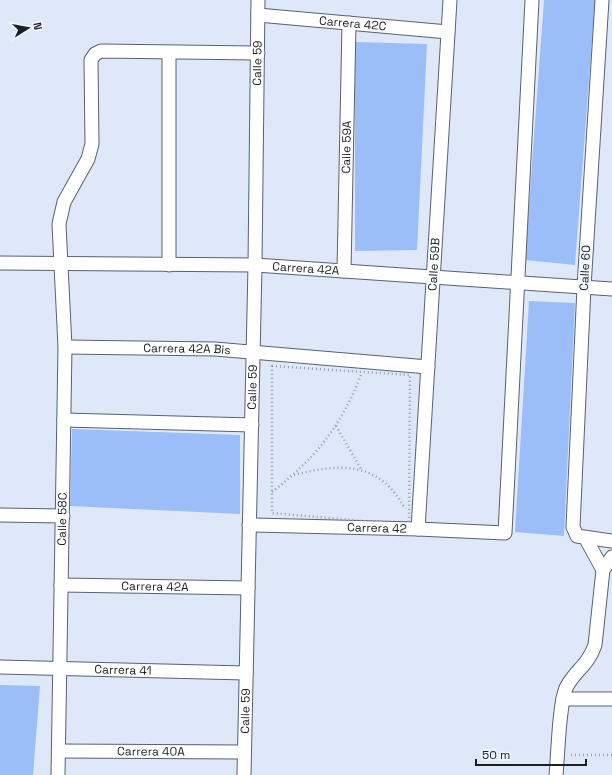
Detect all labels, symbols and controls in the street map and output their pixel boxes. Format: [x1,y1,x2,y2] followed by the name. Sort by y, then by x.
[8,8,48,48] north arrow
[318,12,387,34] street label: Carrera 42C
[30,21,45,31] text: N
[249,40,266,86] street label: Calle 59
[338,120,355,174] street label: Calle 59A
[424,237,444,292] street label: Calle 59B
[576,245,594,291] street label: Calle 60
[272,258,340,279] street label: Carrera 42A
[143,340,231,358] street label: Carrera 42A Bis
[244,364,261,410] street label: Calle 59
[54,492,71,546] street label: Calle 58C
[347,519,407,537] street label: Carrera 42
[121,578,189,595] street label: Carrera 42A
[94,661,152,679] street label: Carrera 41
[237,688,254,734] street label: Calle 59
[476,741,586,767] scale bar
[117,743,185,760] street label: Carrera 40A
[482,747,510,763] text: 50 m

